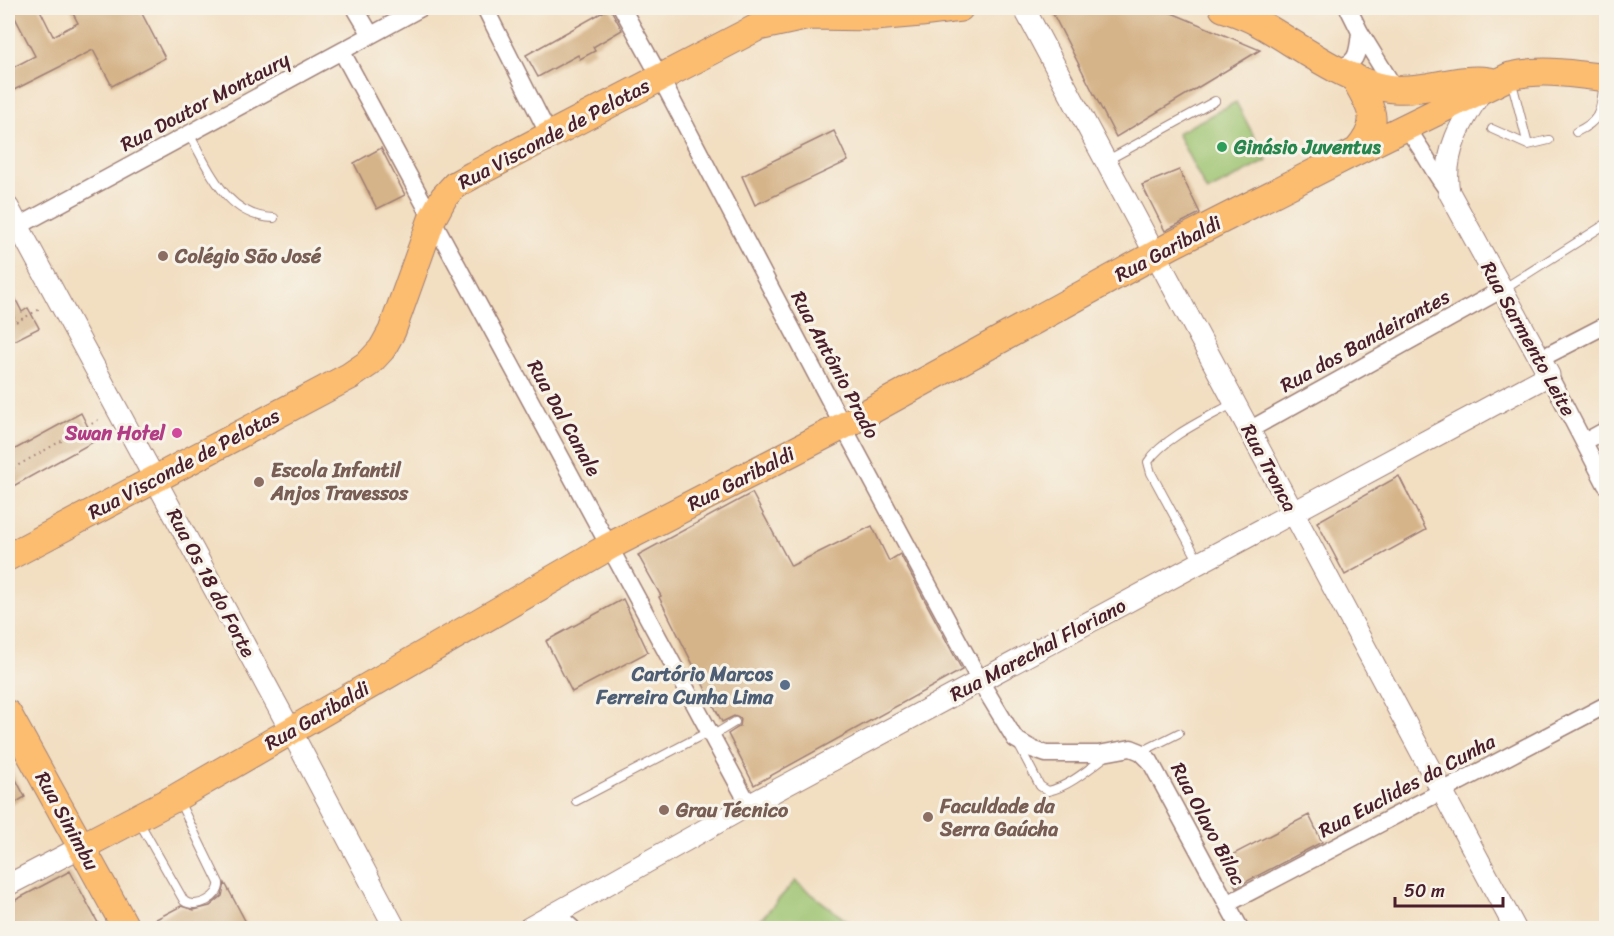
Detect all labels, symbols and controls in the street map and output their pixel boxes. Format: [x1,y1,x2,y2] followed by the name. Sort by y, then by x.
[114,42,297,162] street label: Rua Doutor Montaury
[452,68,657,200] street label: Rua Visconde de Pelotas
[1233,130,1382,165] place label: Ginásio Juventus
[1215,140,1229,154] marker: Ginásio Juventus
[1108,206,1228,292] street label: Rua Garibaldi
[174,239,322,274] place label: Colégio São José
[156,249,170,263] marker: Colégio São José
[1471,255,1585,423] street label: Rua Sarmento Leite
[1273,279,1457,402] street label: Rua dos Bandeirantes
[781,284,889,446] street label: Rua Antônio Prado
[517,353,611,483] street label: Rua Dal Canale
[82,398,287,530] street label: Rua Visconde de Pelotas
[64,416,166,451] place label: Swan Hotel
[1231,417,1307,519] street label: Rua Tronca
[170,426,184,440] marker: Swan Hotel
[681,437,801,521] street label: Rua Garibaldi
[270,453,409,511] place label: Escola Infantil Anjos Travessos
[252,475,266,489] marker: Escola Infantil Anjos Travessos
[157,502,265,664] street label: Rua Os 18 do Forte
[943,588,1133,711] street label: Rua Marechal Floriano
[595,657,774,715] place label: Cartório Marcos Ferreira Cunha Lima
[258,671,377,760] street label: Rua Garibaldi
[778,678,792,692] marker: Cartório Marcos Ferreira Cunha Lima
[1312,724,1503,848] street label: Rua Euclides da Cunha
[1161,756,1255,892] street label: Rua Olavo Bilac
[25,765,109,877] street label: Rua Sinimbu
[939,789,1058,847] place label: Faculdade da Serra Gaúcha
[675,793,789,828] place label: Grau Técnico
[657,803,671,817] marker: Grau Técnico
[921,810,935,824] marker: Faculdade da Serra Gaúcha
[1395,870,1503,908] scale bar
[1404,875,1445,907] text: 50 m

